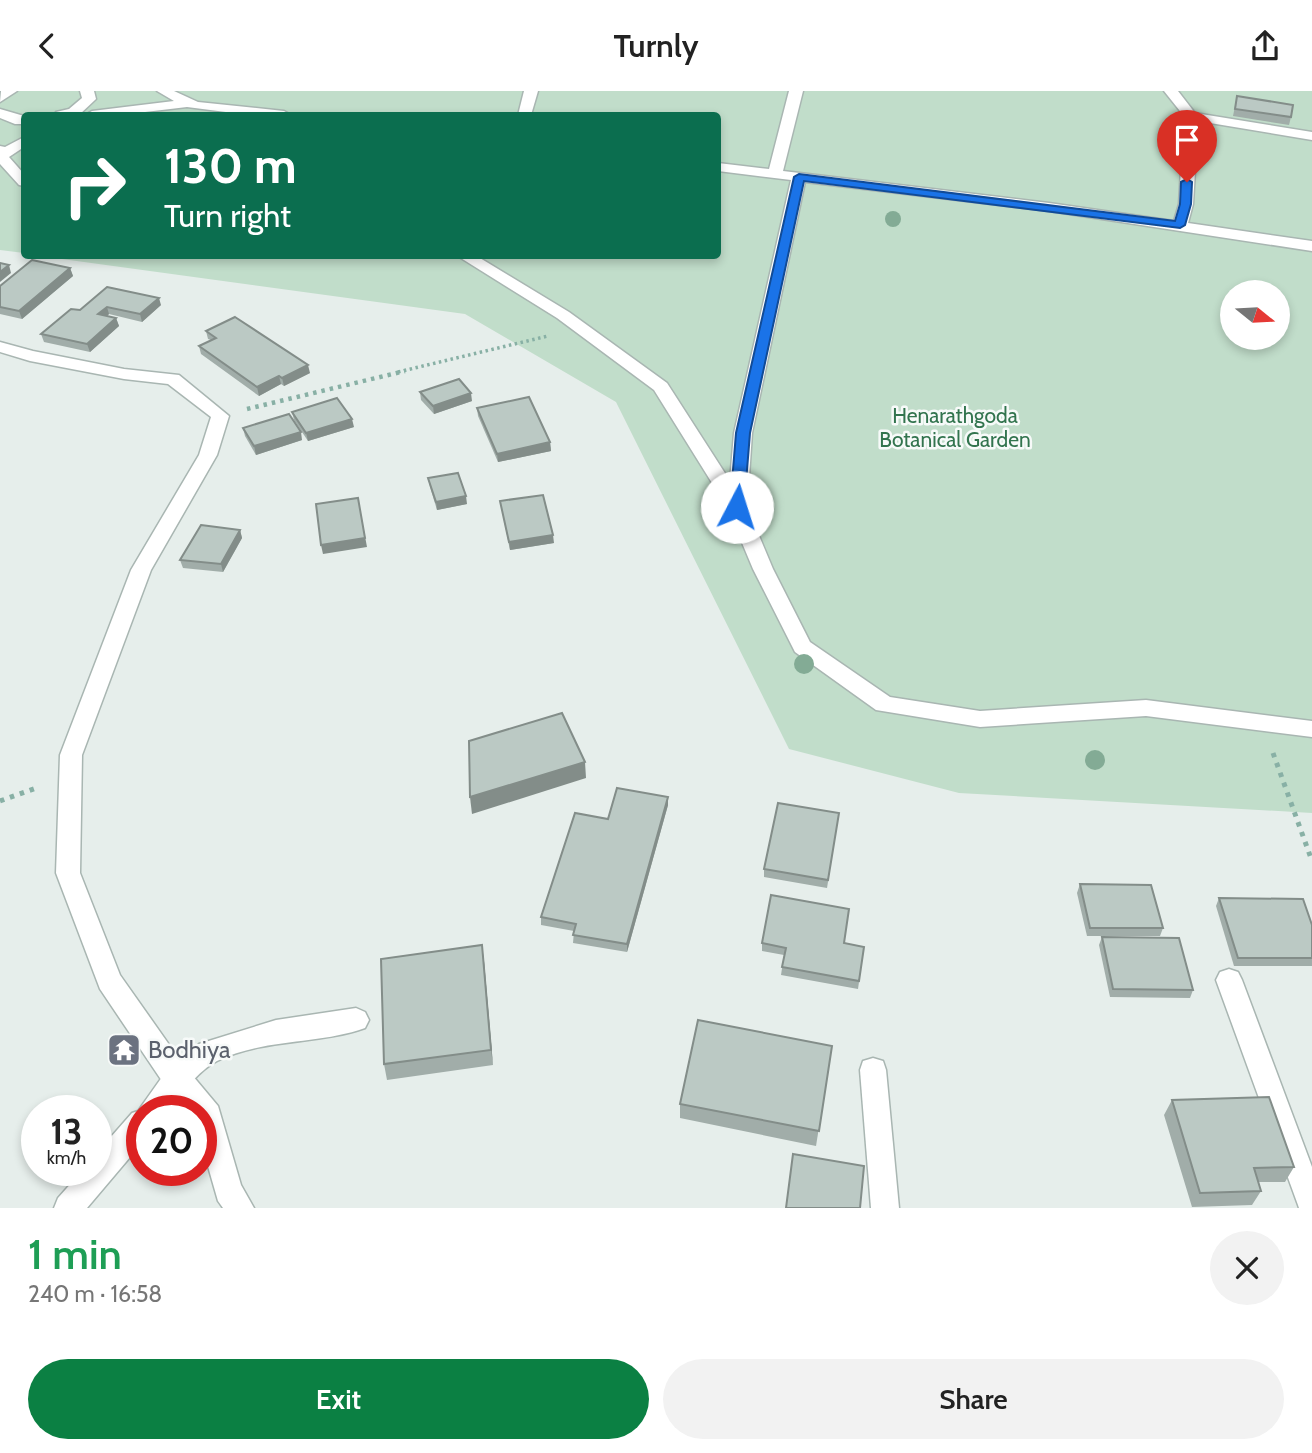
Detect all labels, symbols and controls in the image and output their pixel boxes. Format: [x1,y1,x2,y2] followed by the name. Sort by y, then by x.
[613,26,699,65] text: Turnly
[28,27,66,65] icon: back
[1246,27,1284,65] icon: share
[1157,110,1217,182] pin
[1168,121,1206,159] icon: arrive
[164,136,297,195] text: 130 m
[49,140,140,231] icon: right
[164,196,291,235] text: Turn right
[1220,280,1290,350] north arrow
[1220,280,1290,350] map controls
[879,403,1031,452] park label: Henarathgoda Botanical Garden
[700,470,774,544] position arrow
[105,1031,143,1069] temple icon: Bodhiya
[148,1035,231,1064] place label: Bodhiya
[126,1095,217,1186] speed limit sign: 20
[51,1110,82,1153] text: 13
[47,1147,86,1169] text: km/h
[28,1228,122,1280] text: 1 min
[1210,1231,1284,1305] button: close
[28,1280,162,1308] text: 240 m · 16:58
[28,1359,649,1439] button: Exit
[663,1359,1284,1439] button: Share

